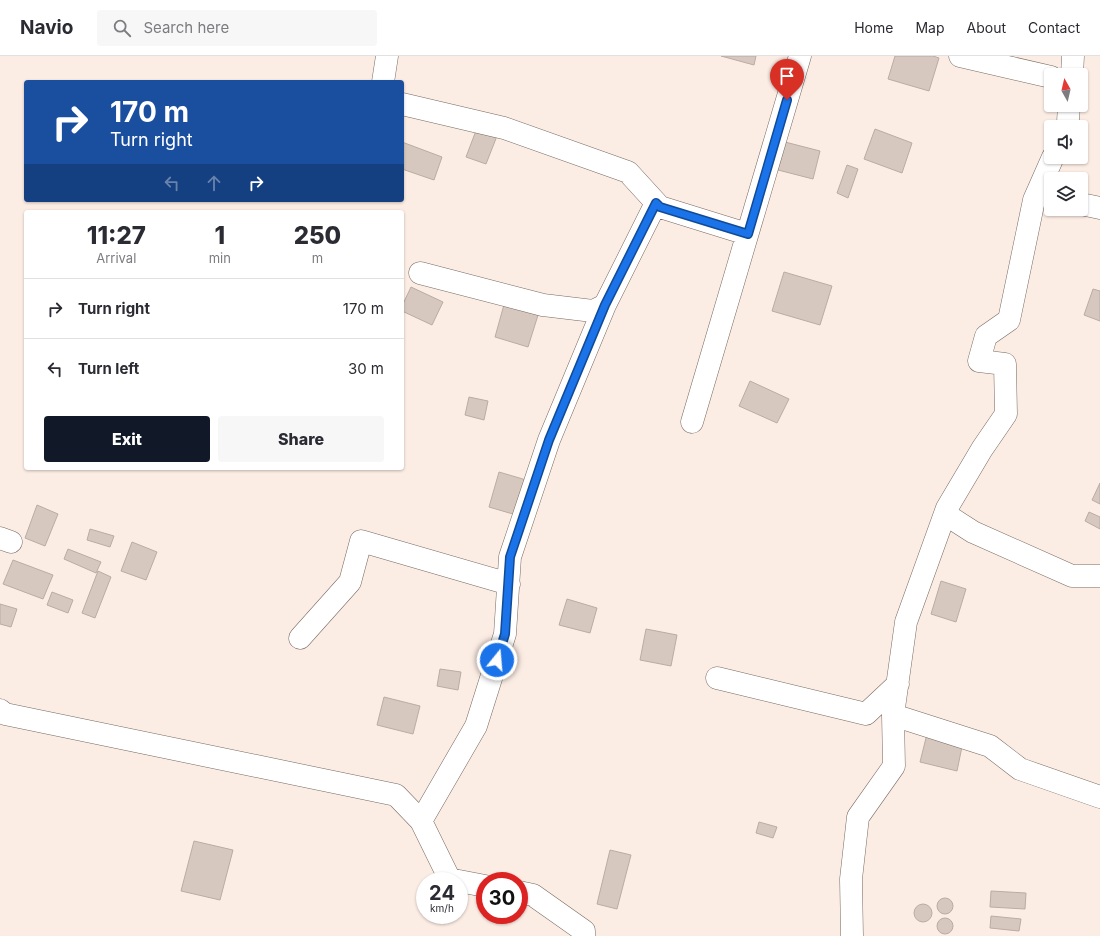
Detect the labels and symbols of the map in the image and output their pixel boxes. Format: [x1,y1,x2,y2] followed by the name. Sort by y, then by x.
[770,59,804,100] pin
[1044,68,1088,112] north arrow
[476,639,518,681] position arrow
[476,872,528,924] speed limit sign: 30

